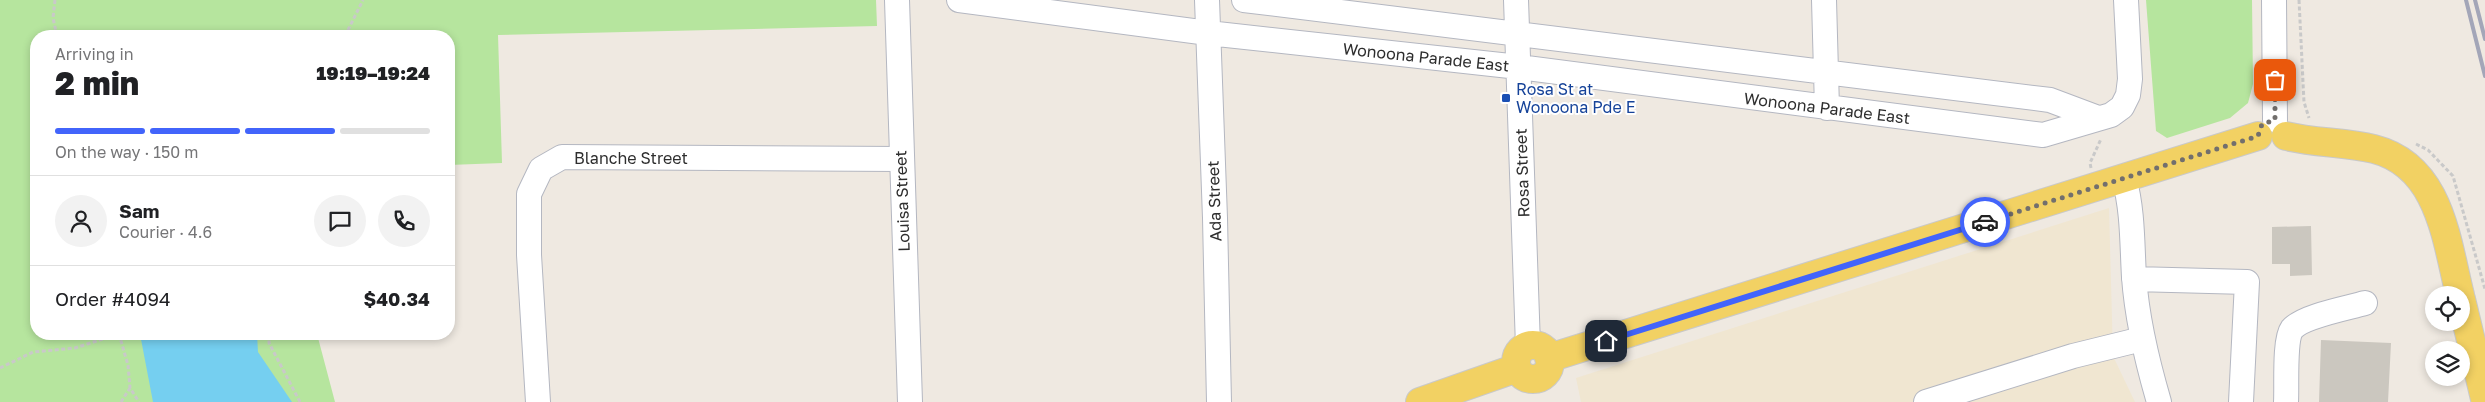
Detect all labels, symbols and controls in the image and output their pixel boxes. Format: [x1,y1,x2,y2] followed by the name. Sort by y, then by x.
[1342,38,1510,76] street label: Wonoona Parade East
[55,44,134,64] text: Arriving in
[2254,59,2296,101] pin
[316,61,430,84] text: 19:19–19:24
[55,64,139,102] text: 2 min
[2261,66,2289,94] icon: bag
[1516,79,1635,117] place label: Rosa St at Wonoona Pde E
[1743,88,1911,128] street label: Wonoona Parade East
[1500,92,1512,104] marker: Rosa St at Wonoona Pde E
[1510,128,1534,218] street label: Rosa Street
[55,142,198,162] text: On the way · 150 m
[574,148,688,168] street label: Blanche Street
[890,150,914,252] street label: Louisa Street
[1203,160,1225,242] street label: Ada Street
[55,195,107,247] button: person
[314,195,366,247] button: chat
[378,195,430,247] button: phone
[1960,197,2010,247] courier
[119,199,159,222] text: Sam
[1971,208,1999,236] icon: car
[119,222,212,242] text: Courier · 4.6
[2425,286,2470,386] map controls
[2425,286,2470,331] button: locate
[55,287,171,310] text: Order #4094
[363,287,430,310] text: $40.34
[1585,320,1627,362] pin
[1592,327,1620,355] icon: home
[2425,341,2470,386] button: layers

